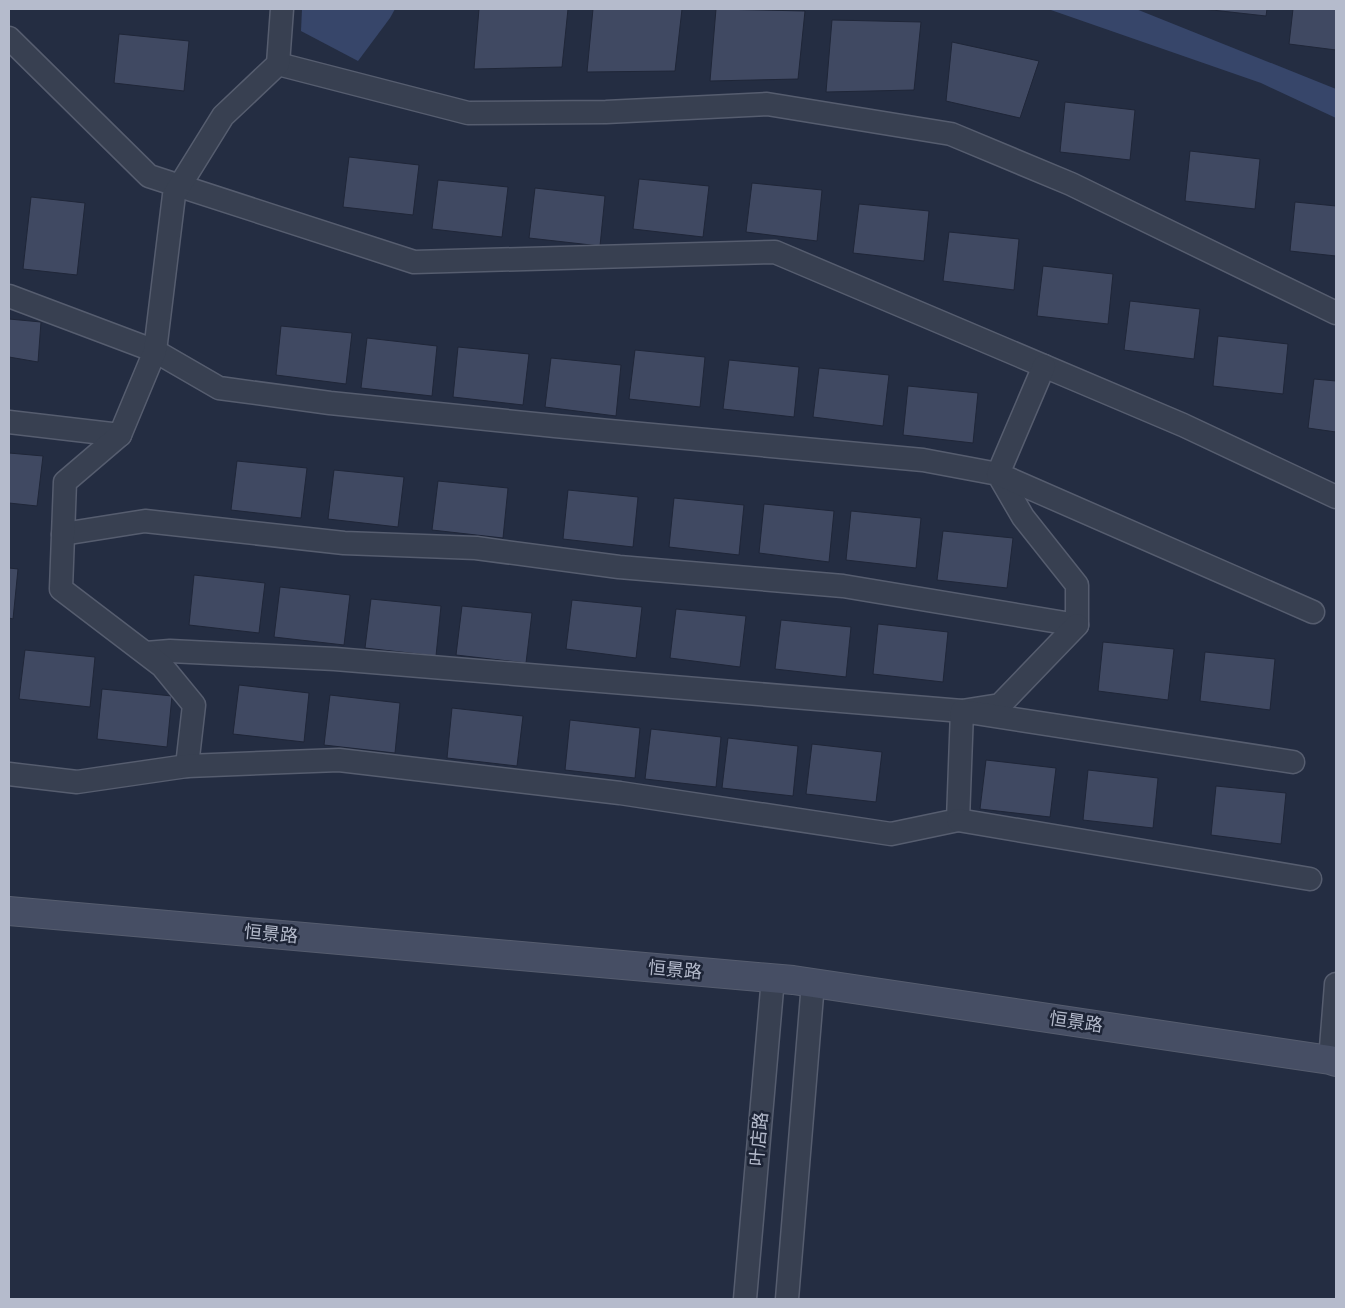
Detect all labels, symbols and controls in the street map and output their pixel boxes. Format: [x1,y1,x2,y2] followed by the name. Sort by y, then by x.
[243,919,299,947] street label: 恒景路
[647,955,703,983] street label: 恒景路
[1048,1005,1105,1037] street label: 恒景路
[744,1111,772,1167] street label: 叶店路

